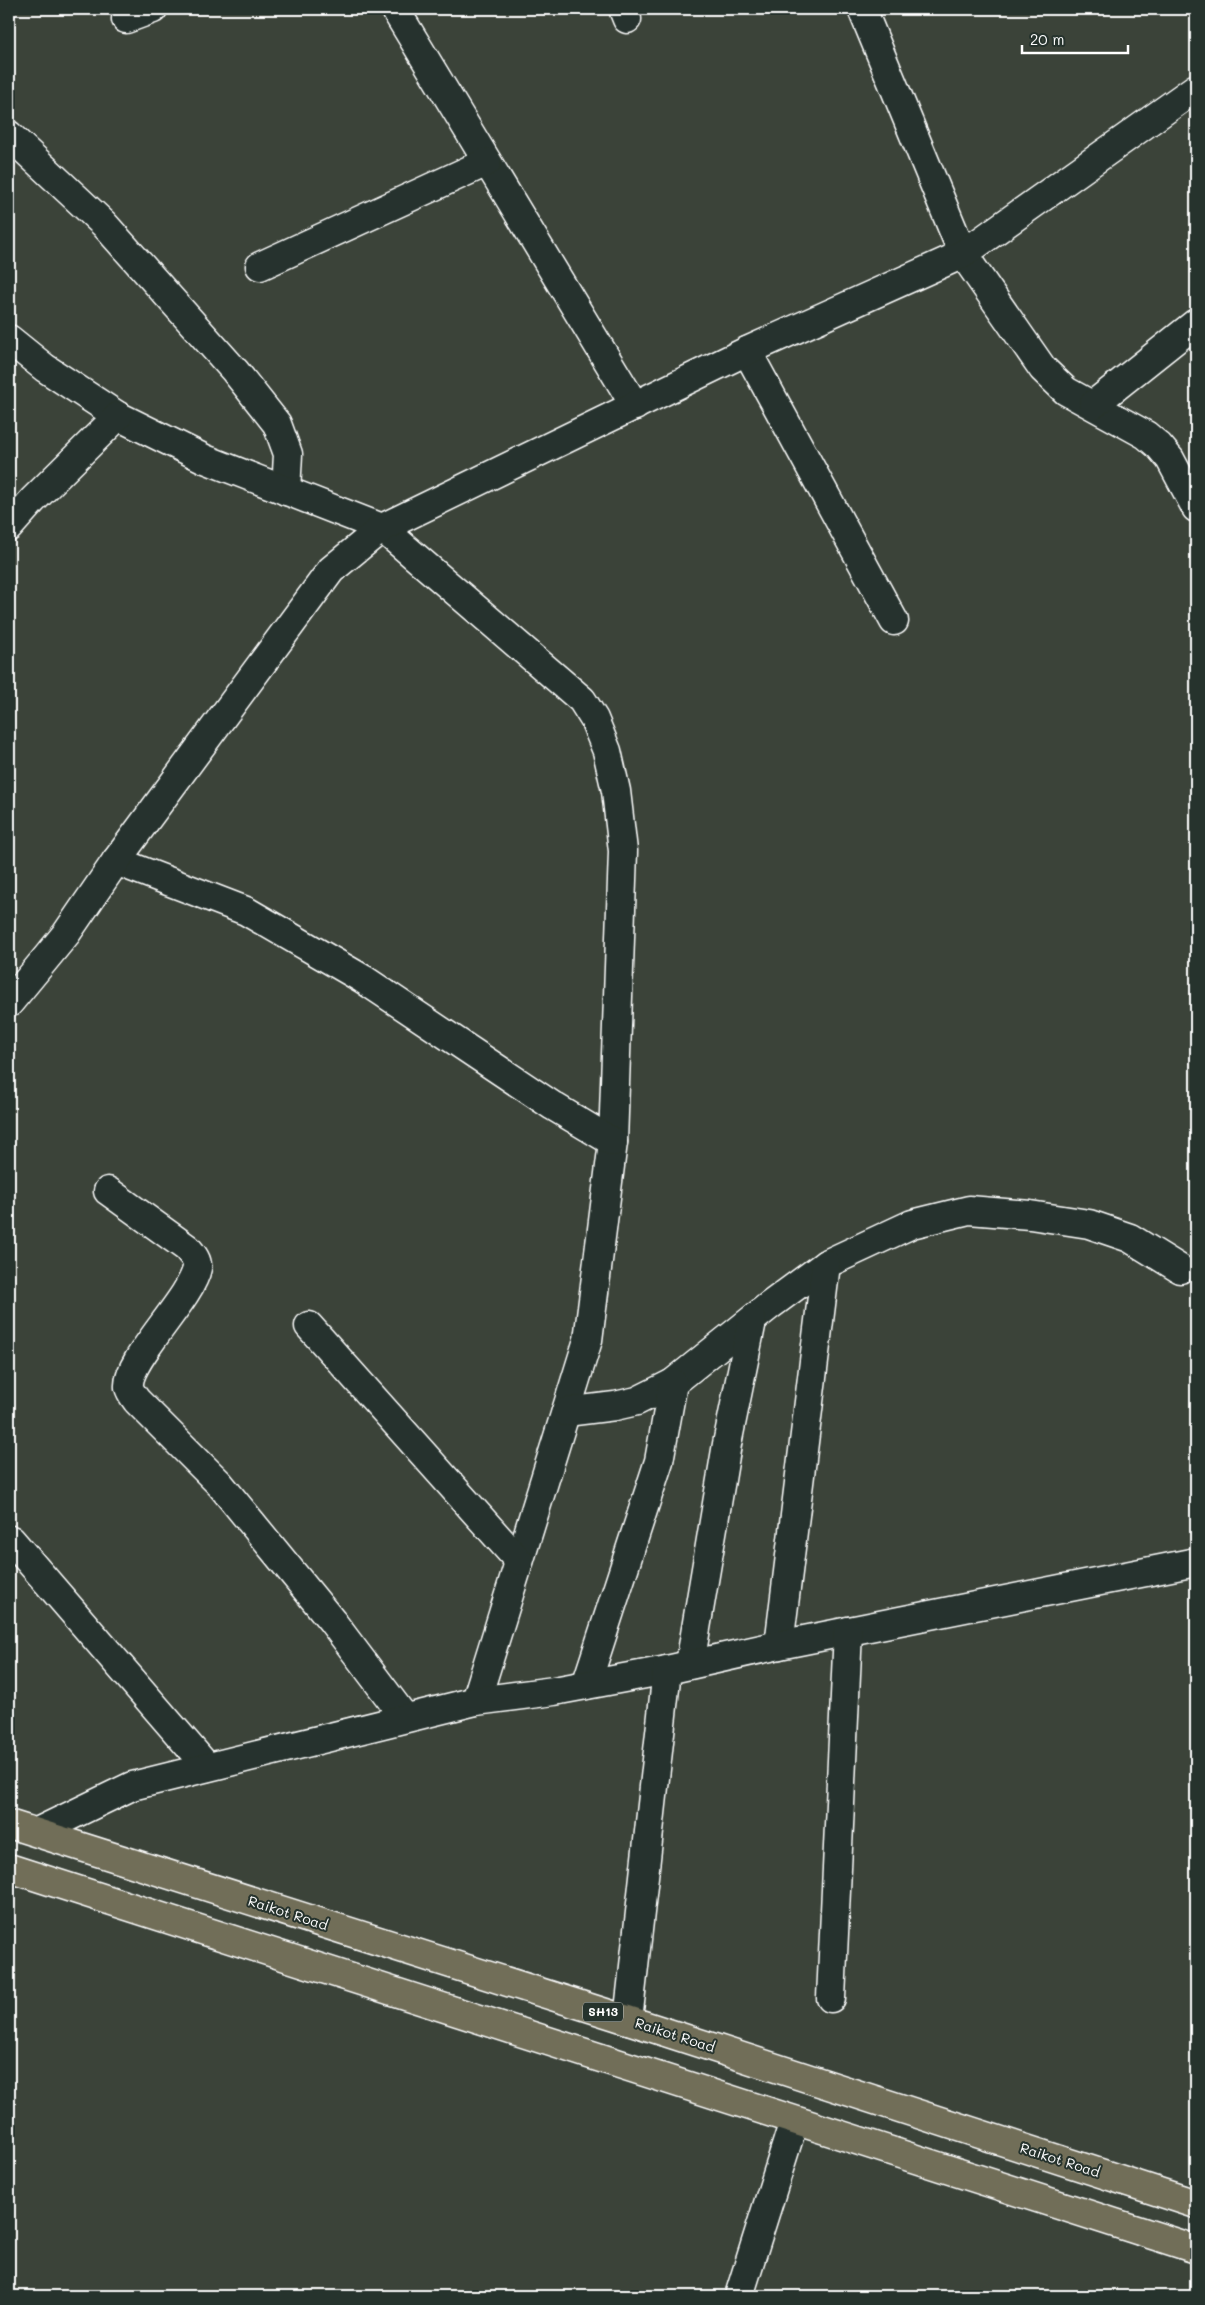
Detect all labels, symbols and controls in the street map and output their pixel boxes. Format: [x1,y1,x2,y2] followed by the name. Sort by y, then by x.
[1022,22,1129,54] scale bar
[1030,29,1064,49] text: 20 m
[246,1891,331,1934] street label: Raikot Road
[583,2002,623,2021] road number: SH13
[633,2013,718,2056] street label: Raikot Road
[1018,2138,1103,2181] street label: Raikot Road

